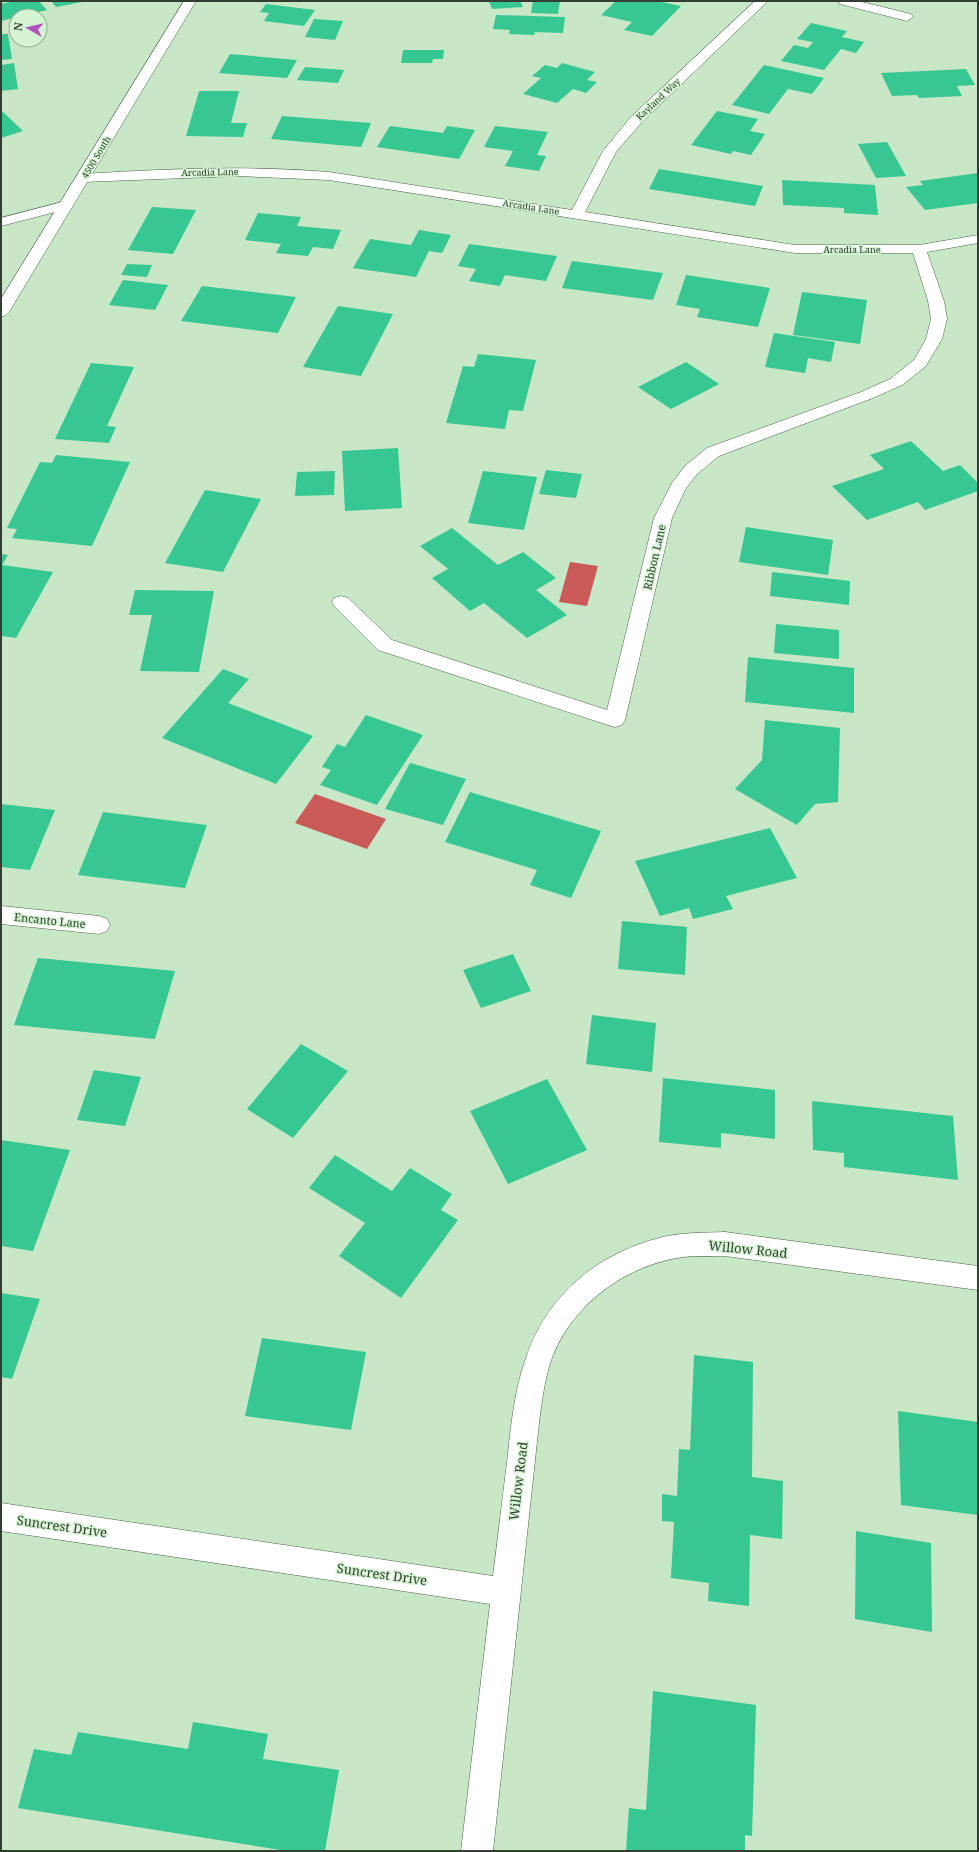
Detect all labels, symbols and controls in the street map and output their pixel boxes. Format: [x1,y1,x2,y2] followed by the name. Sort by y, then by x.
[8,8,48,48] north arrow
[10,21,26,32] text: N
[633,74,684,123] street label: Kayland Way
[78,133,114,181] street label: 4500 South
[181,165,239,179] street label: Arcadia Lane
[502,196,560,218] street label: Arcadia Lane
[823,243,881,256] street label: Arcadia Lane
[639,523,669,591] street label: Ribbon Lane
[14,909,87,931] street label: Encanto Lane
[708,1236,788,1262] street label: Willow Road
[504,1441,532,1521] street label: Willow Road
[16,1511,108,1541] street label: Suncrest Drive
[336,1559,428,1589] street label: Suncrest Drive

